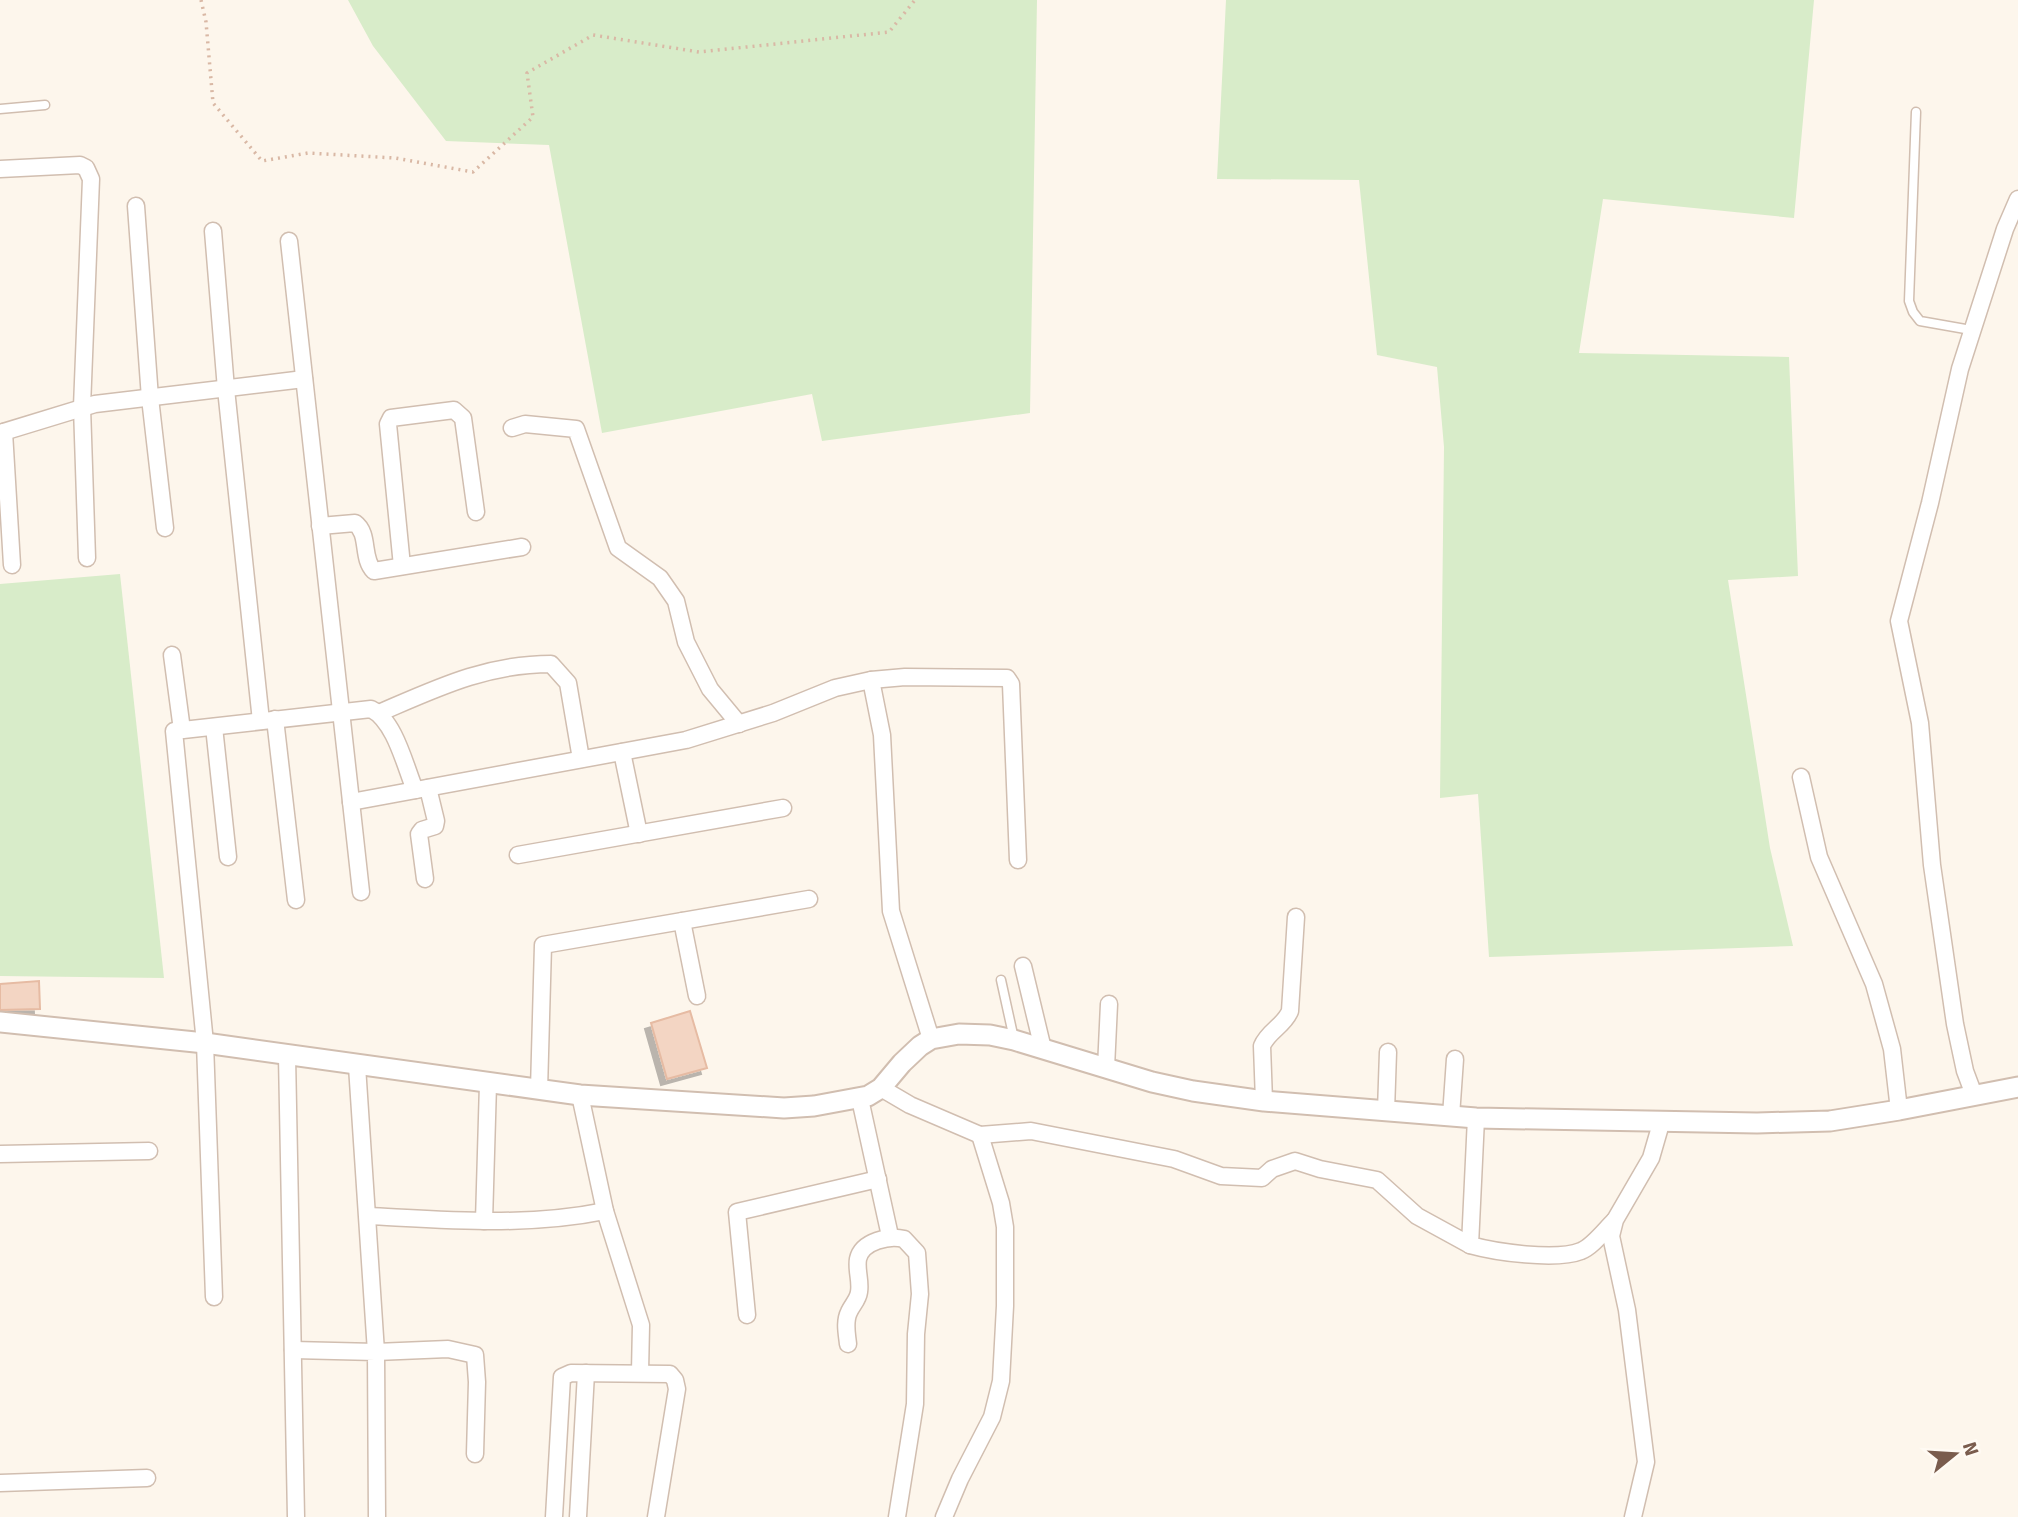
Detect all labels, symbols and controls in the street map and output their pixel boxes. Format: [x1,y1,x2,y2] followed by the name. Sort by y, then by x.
[1920,1419,1990,1489] north arrow
[1957,1439,1984,1459] text: N

